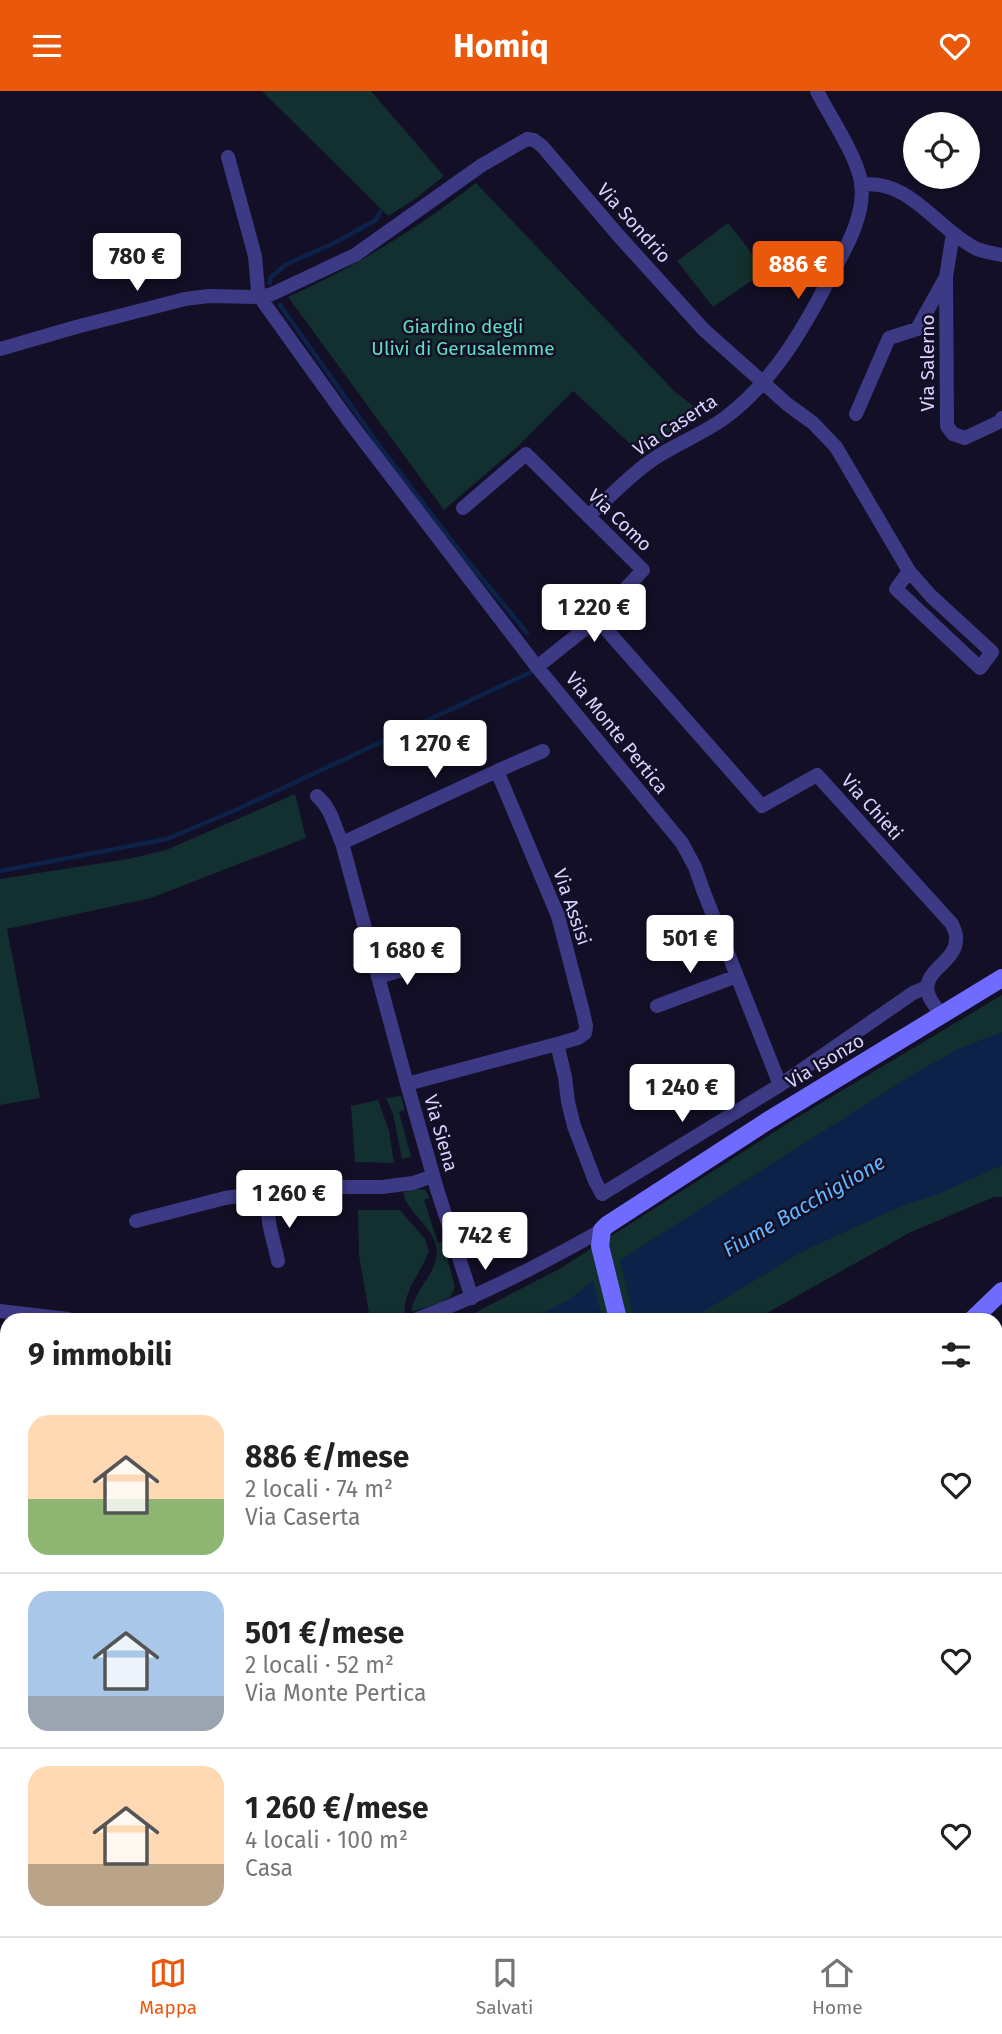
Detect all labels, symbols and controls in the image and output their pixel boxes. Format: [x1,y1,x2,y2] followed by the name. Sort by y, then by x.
[28,27,66,65] icon: menu
[453,27,549,65] text: Homiq
[936,27,974,65] icon: heart
[903,112,980,189] map controls
[903,112,980,189] button: locate
[592,179,676,267] street label: Via Sondrio
[88,233,186,293] pin: 780 €
[749,241,847,301] pin: 886 €
[109,242,165,270] text: 780 €
[769,250,827,278] text: 886 €
[916,314,939,412] street label: Via Salerno
[371,315,555,360] park label: Giardino degli Ulivi di Gerusalemme
[629,389,721,461] street label: Via Caserta
[583,484,657,556] street label: Via Como
[529,585,659,644] pin: 1 220 €
[558,593,630,621] text: 1 220 €
[561,668,673,798] street label: Via Monte Pertica
[370,721,500,780] pin: 1 270 €
[400,729,470,757] text: 1 270 €
[836,769,908,845] street label: Via Chieti
[548,866,596,948] street label: Via Assisi
[641,915,739,975] pin: 501 €
[663,924,718,952] text: 501 €
[342,927,472,987] pin: 1 680 €
[370,936,444,964] text: 1 680 €
[782,1029,868,1093] street label: Via Isonzo
[617,1065,747,1124] pin: 1 240 €
[646,1073,718,1101] text: 1 240 €
[419,1092,463,1174] street label: Via Siena
[718,1149,890,1263] water label: Fiume Bacchiglione
[224,1171,354,1230] pin: 1 260 €
[252,1179,326,1207] text: 1 260 €
[436,1213,534,1272] pin: 742 €
[458,1221,512,1249] text: 742 €
[937,1336,975,1374] icon: filters
[28,1337,172,1373] text: 9 immobili
[245,1439,409,1475] text: 886 €/mese
[84,1443,168,1527] icon: home
[937,1466,975,1504] icon: heart
[245,1475,393,1503] text: 2 locali · 74 m²
[245,1503,361,1531] text: Via Caserta
[245,1615,404,1651] text: 501 €/mese
[84,1619,168,1703] icon: home
[937,1642,975,1680] icon: heart
[245,1651,394,1679] text: 2 locali · 52 m²
[245,1679,426,1707] text: Via Monte Pertica
[245,1790,429,1826] text: 1 260 €/mese
[84,1794,168,1878] icon: home
[937,1817,975,1855] icon: heart
[245,1826,408,1854] text: 4 locali · 100 m²
[245,1854,293,1882] text: Casa
[139,1954,197,2019] tab: Mappa
[476,1954,533,2019] tab: Salvati
[812,1954,863,2019] tab: Home

